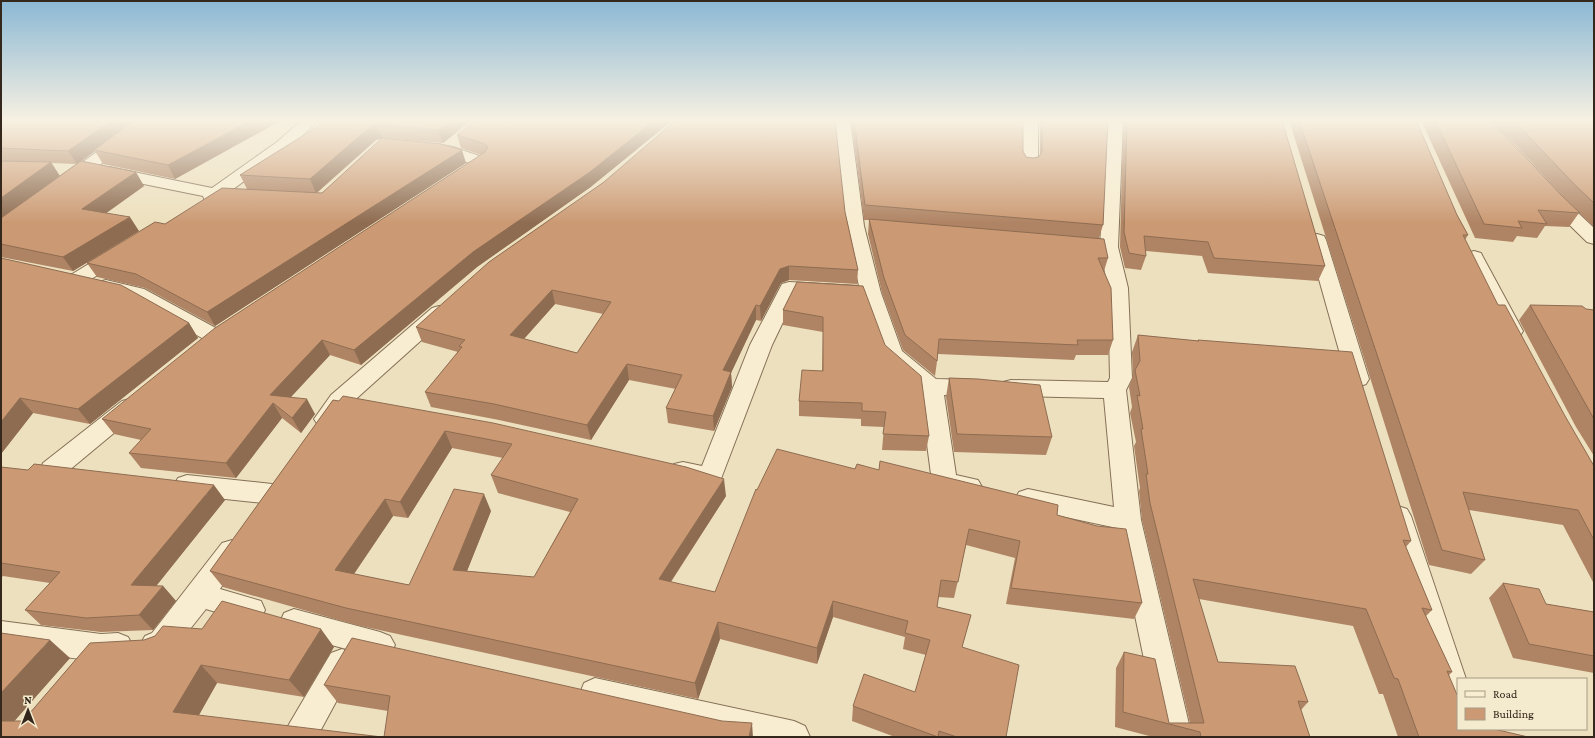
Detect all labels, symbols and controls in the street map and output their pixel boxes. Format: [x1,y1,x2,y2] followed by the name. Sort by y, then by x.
[1457,678,1587,730] legend
[1493,687,1518,701] text: Road
[8,690,48,730] north arrow
[24,694,32,706] text: N
[1493,707,1534,721] text: Building

